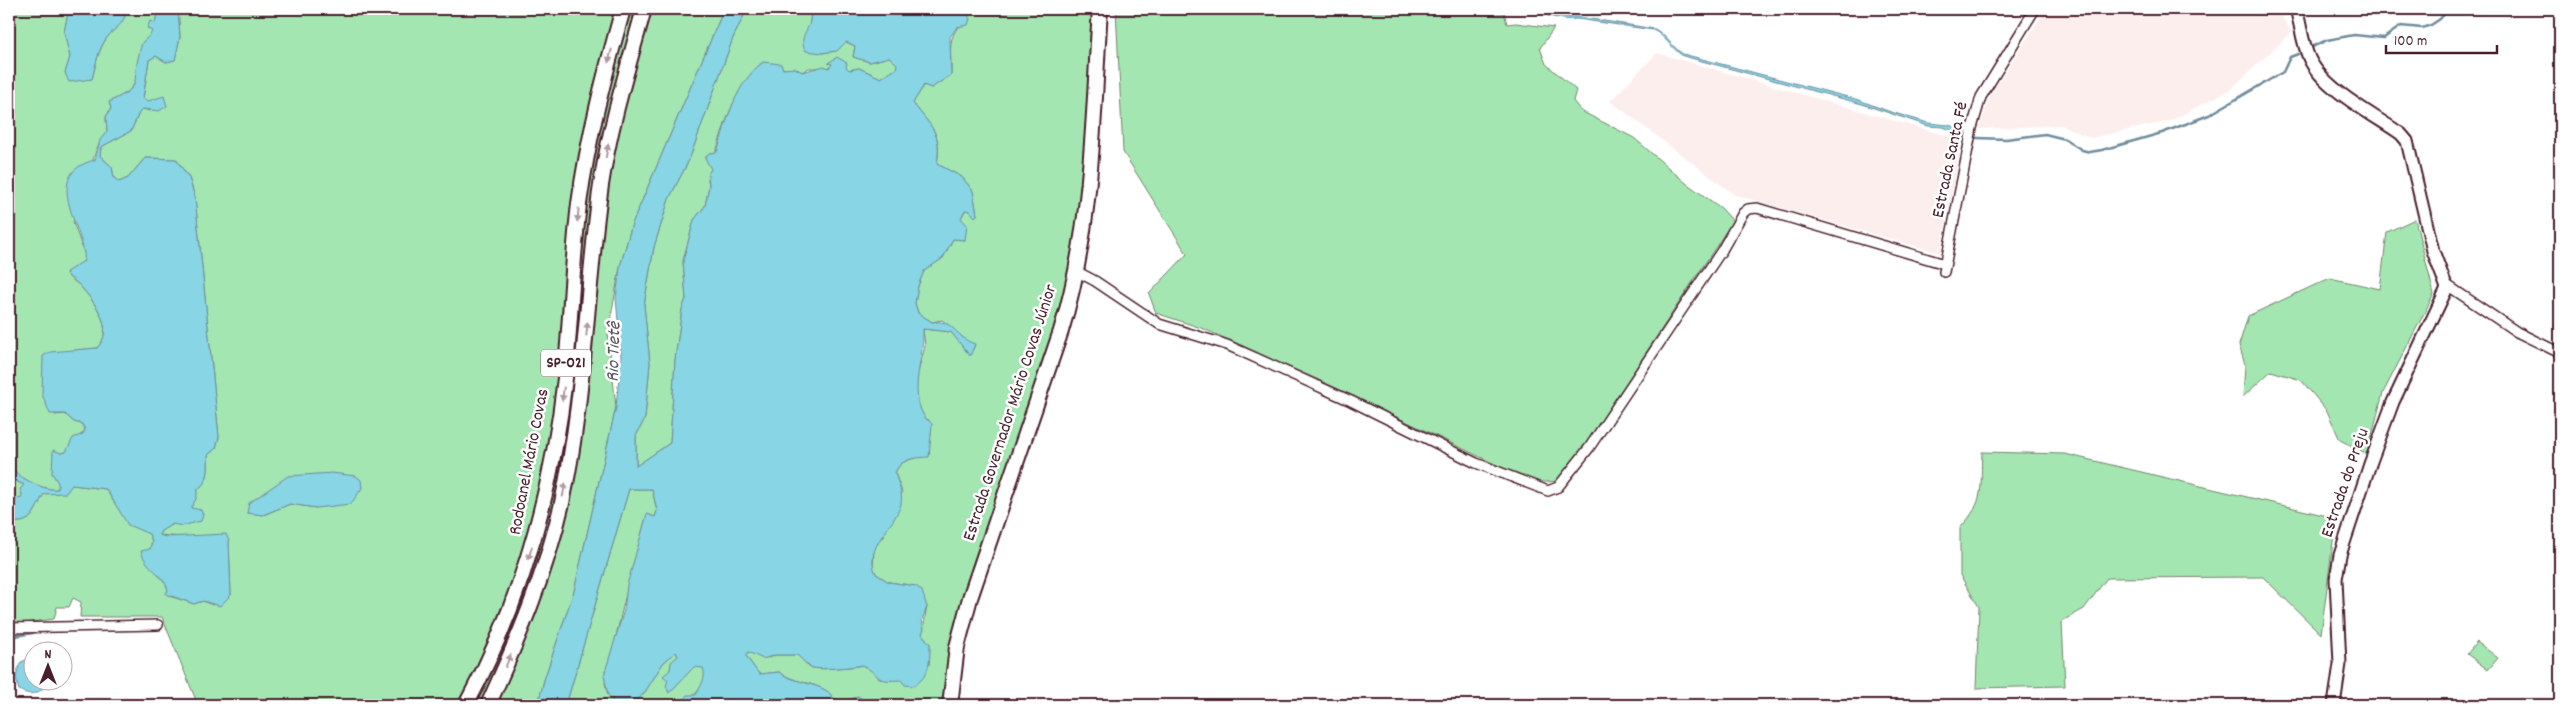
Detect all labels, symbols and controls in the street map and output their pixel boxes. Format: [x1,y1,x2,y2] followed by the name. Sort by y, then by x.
[2386,22,2498,54] scale bar
[2394,31,2427,53] text: 100 m
[606,48,614,63] one-way arrow
[1926,99,1976,220] street label: Estrada Santa Fé
[603,143,611,158] one-way arrow
[574,207,582,223] one-way arrow
[958,281,1064,545] street label: Estrada Governador Mário Covas Júnior
[600,320,630,383] water label: Rio Tietê
[583,321,591,337] one-way arrow
[541,349,591,376] road number: SP-021
[559,386,567,402] one-way arrow
[504,387,556,537] street label: Rodoanel Mário Covas
[2316,425,2376,541] street label: Estrada do Preju
[561,482,569,498] one-way arrow
[526,546,534,561] one-way arrow
[22,642,72,692] north arrow
[45,645,52,665] text: N
[505,654,513,668] one-way arrow

